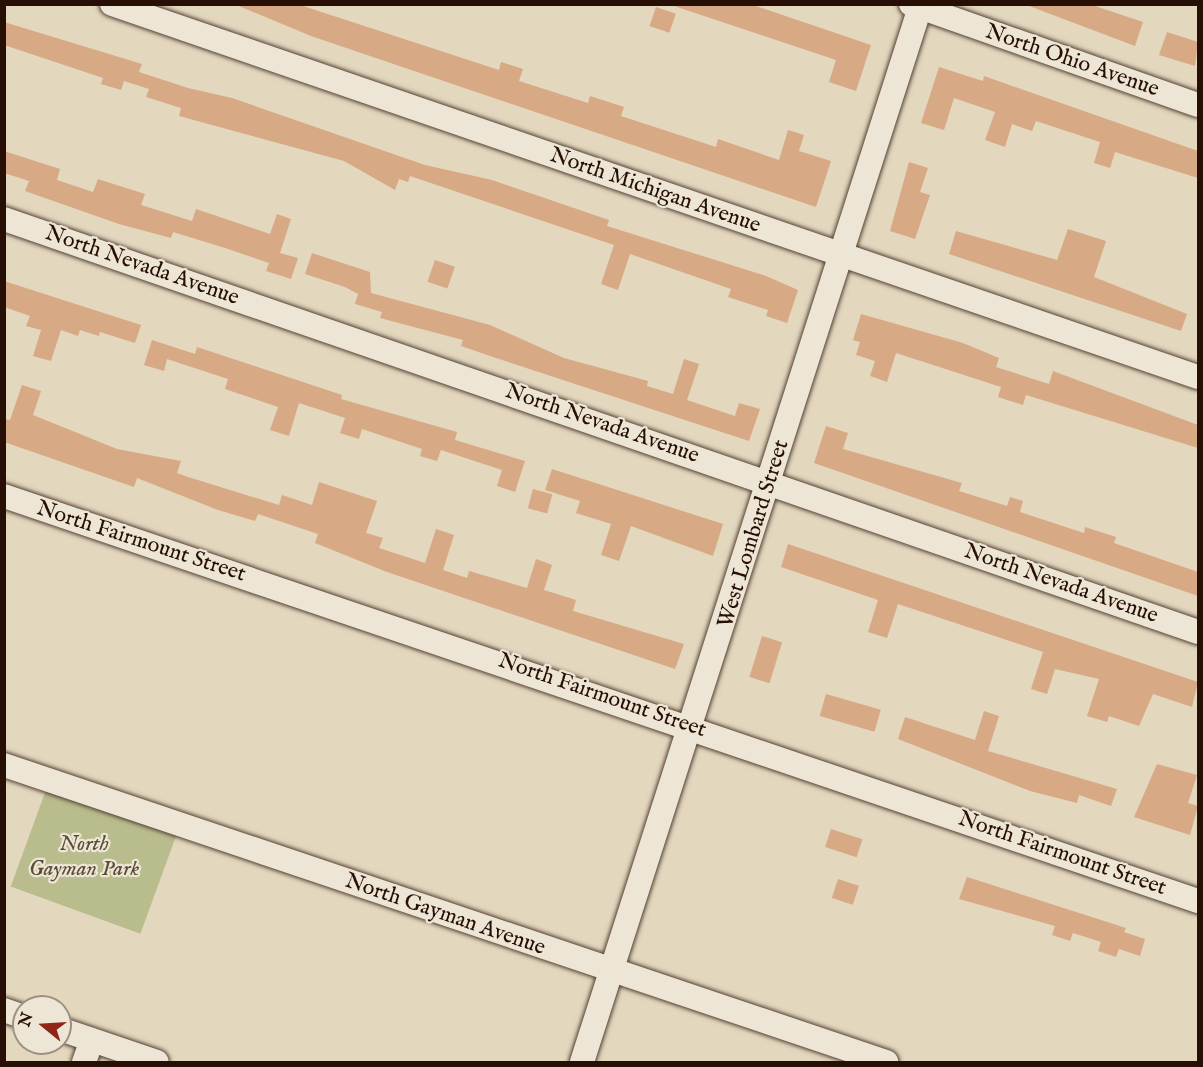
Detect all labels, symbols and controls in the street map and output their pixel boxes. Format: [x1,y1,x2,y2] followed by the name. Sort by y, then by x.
[982,19,1162,103] street label: North Ohio Avenue
[546,143,764,239] street label: North Michigan Avenue
[42,220,242,312] street label: North Nevada Avenue
[502,378,702,470] street label: North Nevada Avenue
[713,437,795,631] street label: West Lombard Street
[33,496,249,588] street label: North Fairmount Street
[961,538,1161,630] street label: North Nevada Avenue
[495,648,709,744] street label: North Fairmount Street
[955,806,1169,902] street label: North Fairmount Street
[29,831,139,882] park label: North Gayman Park
[341,868,549,962] street label: North Gayman Avenue
[12,995,72,1055] north arrow
[15,1010,38,1030] text: N

